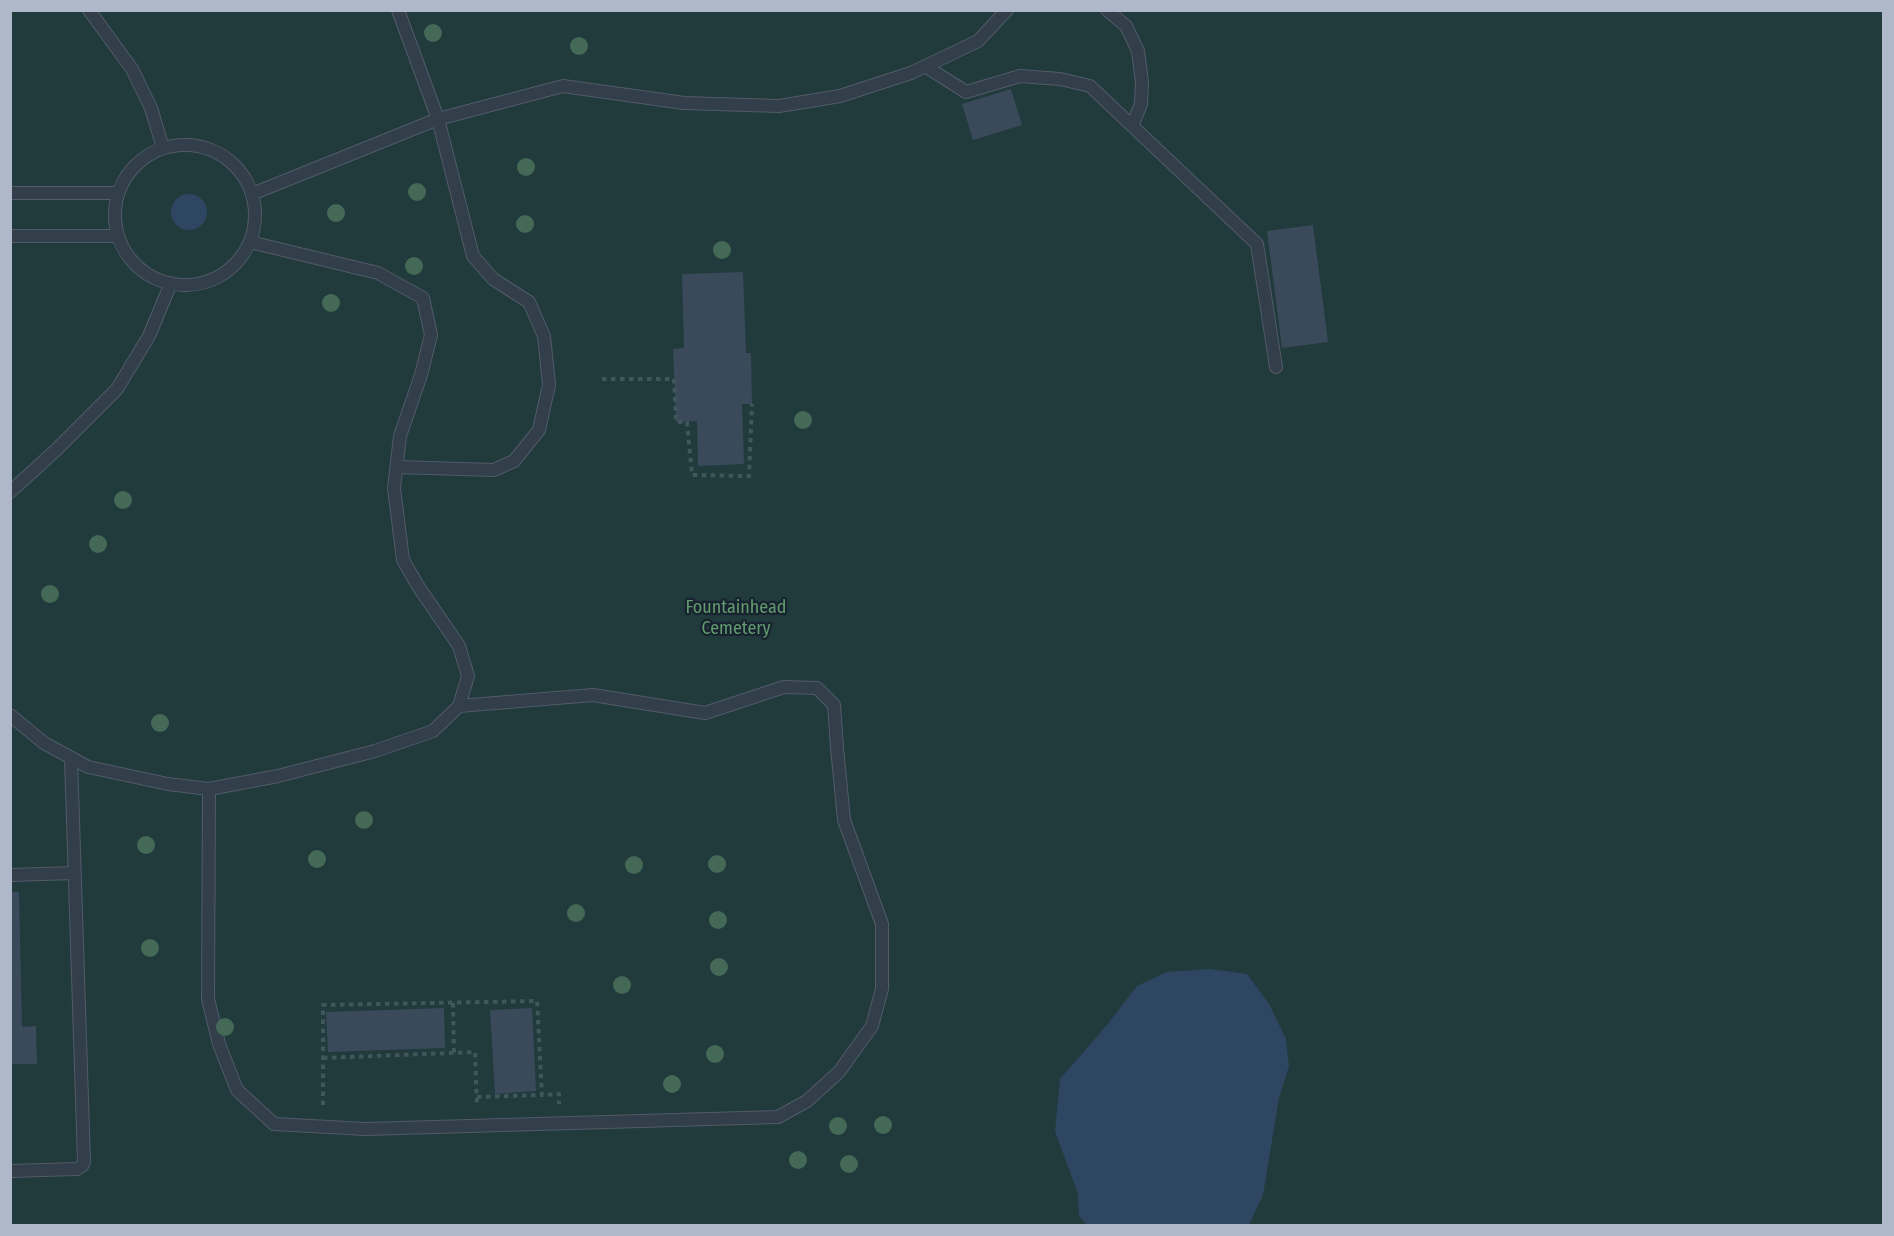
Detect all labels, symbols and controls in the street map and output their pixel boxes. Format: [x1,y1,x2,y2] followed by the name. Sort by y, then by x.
[686,597,786,640] park label: Fountainhead Cemetery

